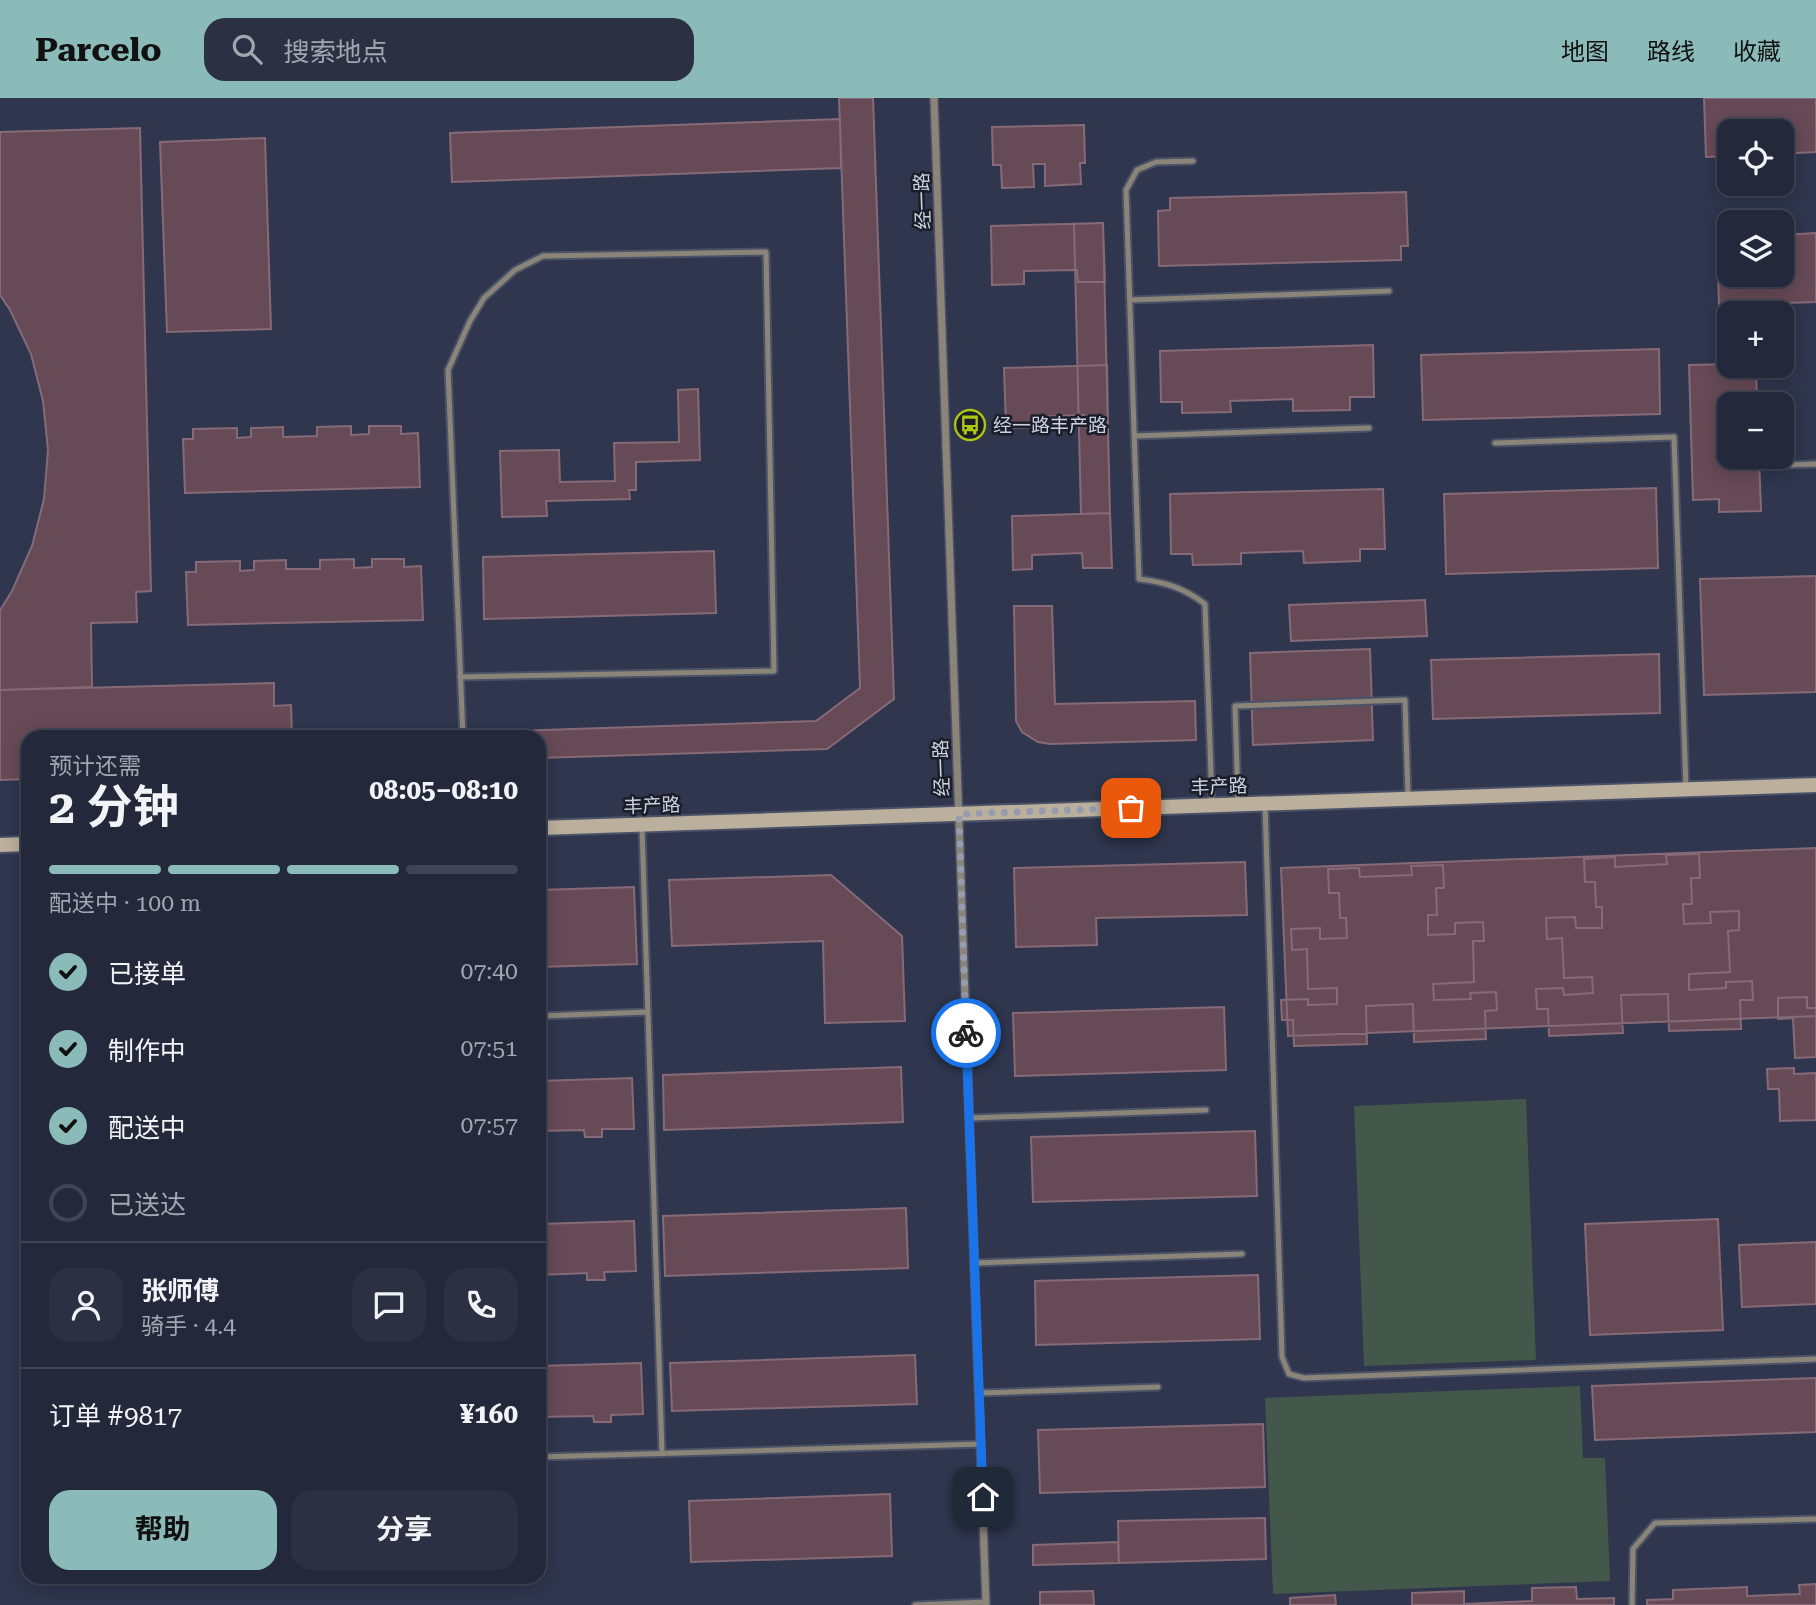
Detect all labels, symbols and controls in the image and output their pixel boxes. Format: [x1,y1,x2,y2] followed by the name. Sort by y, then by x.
[204,18,694,81] search box
[35,30,162,69] text: Parcelo
[228,30,266,68] icon: search
[284,37,388,67] text: 搜索地点
[1561,38,1609,66] text: 地图
[1647,38,1695,66] text: 路线
[1733,38,1781,66] text: 收藏
[1717,119,1794,469] map controls
[1717,119,1794,196] button: locate
[910,172,935,230] street label: 经一路
[1717,210,1794,287] button: layers
[1717,301,1794,378] button: +
[1717,392,1794,469] button: −
[953,408,987,442] bus stop icon: 经一路丰产路
[993,414,1107,437] place label: 经一路丰产路
[929,739,954,797] street label: 经一路
[49,753,141,780] text: 预计还需
[1190,774,1248,799] street label: 丰产路
[369,775,518,805] text: 08:05–08:10
[1101,778,1161,838] pin
[49,780,178,834] text: 2 分钟
[1112,789,1150,827] icon: bag
[623,793,681,818] street label: 丰产路
[49,890,201,917] text: 配送中 · 100 m
[49,953,87,991] icon: check
[461,958,518,985] text: 07:40
[108,959,186,989] text: 已接单
[931,998,1001,1068] courier
[947,1014,985,1052] icon: bike
[49,1030,87,1068] icon: check
[461,1035,518,1062] text: 07:51
[108,1036,186,1066] text: 制作中
[49,1107,87,1145] icon: check
[461,1112,518,1139] text: 07:57
[108,1113,186,1143] text: 配送中
[108,1190,186,1220] text: 已送达
[49,1268,123,1342] button: person
[352,1268,426,1342] button: chat
[444,1268,518,1342] button: phone
[141,1276,219,1306] text: 张师傅
[141,1313,236,1340] text: 骑手 · 4.4
[460,1399,518,1429] text: ¥160
[49,1401,182,1431] text: 订单 #9817
[953,1467,1013,1527] pin
[964,1478,1002,1516] icon: home
[49,1490,277,1570] button: 帮助
[291,1490,518,1570] button: 分享

